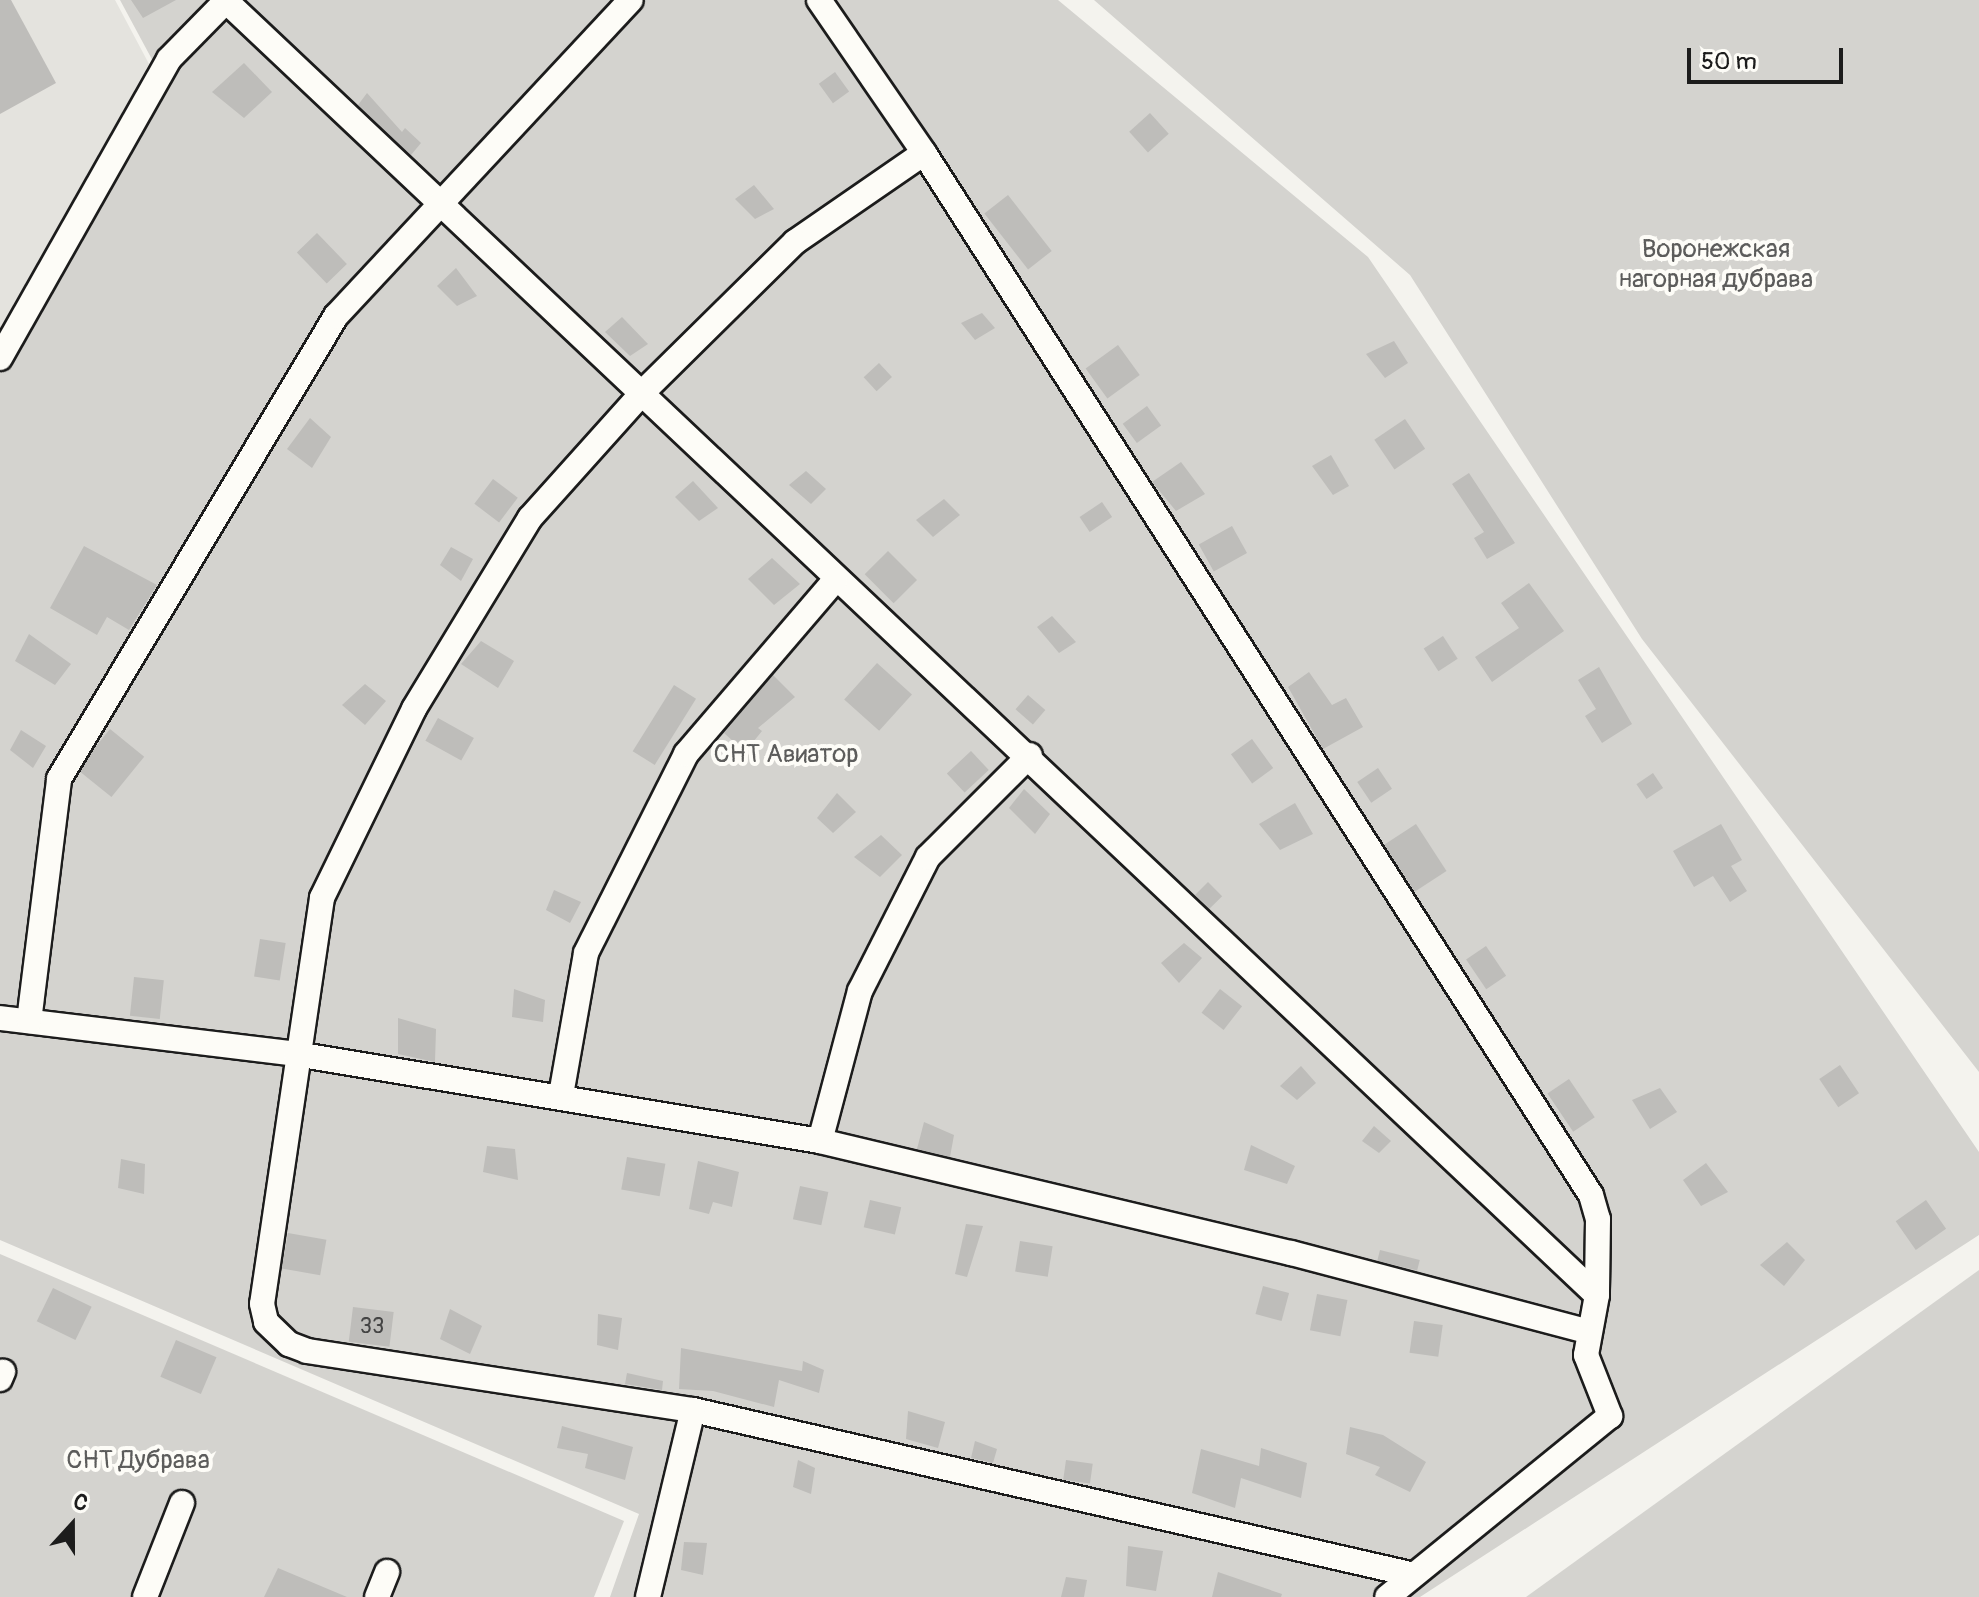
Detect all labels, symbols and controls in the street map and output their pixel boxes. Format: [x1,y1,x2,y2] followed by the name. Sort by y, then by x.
[1691,32,1847,82] scale bar
[1701,47,1757,76] text: 50 m
[1619,234,1813,296] park label: Воронежская нагорная дубрава
[713,739,859,771] park label: СНТ Авиатор
[360,1314,384,1340] house number: 33
[66,1445,210,1477] park label: СНТ Дубрава
[32,1485,112,1565] north arrow
[69,1487,92,1518] text: С

